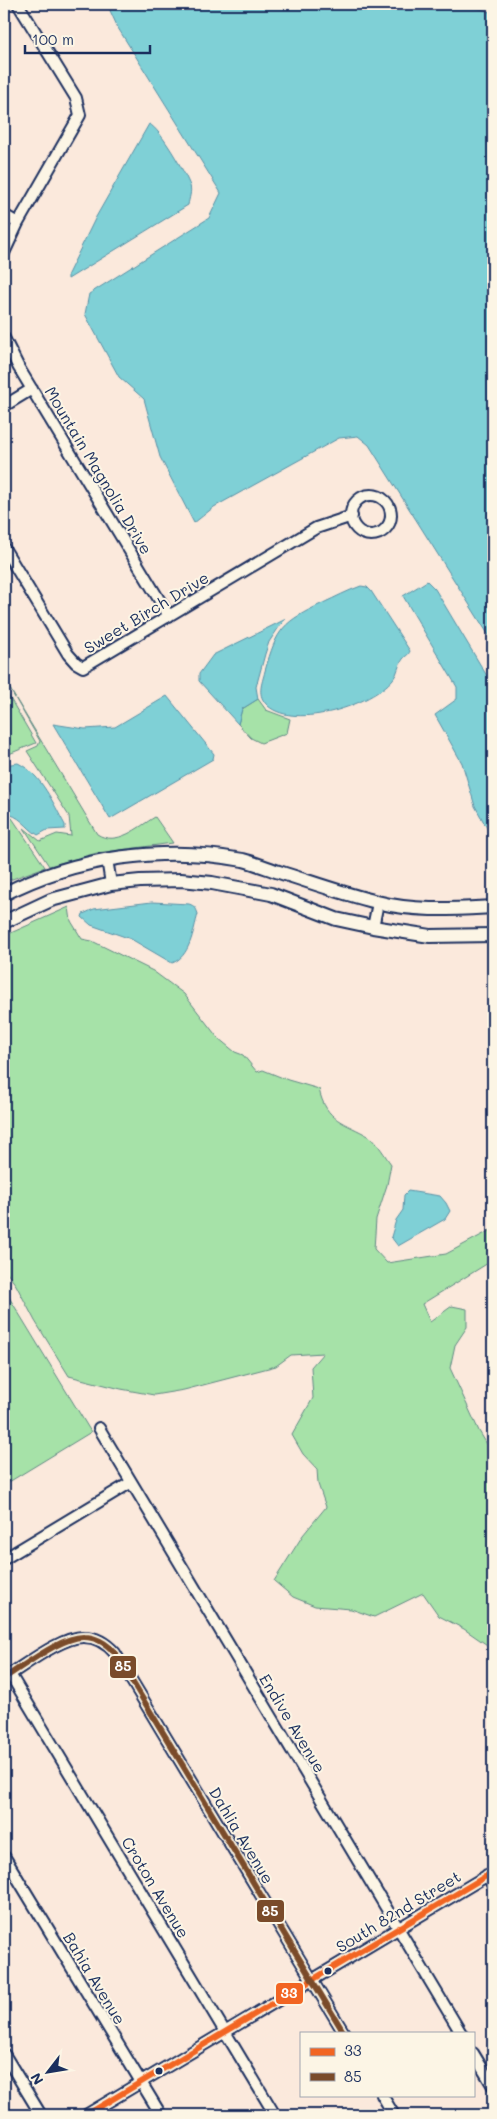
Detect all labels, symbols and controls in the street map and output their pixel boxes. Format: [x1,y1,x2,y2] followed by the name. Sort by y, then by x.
[25,22,150,54] scale bar
[32,29,74,49] text: 100 m
[40,382,158,558] street label: Mountain Magnolia Drive
[80,566,212,658] street label: Sweet Birch Drive
[109,1655,137,1679] line badge: 85
[115,1656,131,1675] text: 85
[255,1670,331,1776] street label: Endive Avenue
[205,1783,279,1887] street label: Dahlia Avenue
[117,1832,195,1942] street label: Croton Avenue
[332,1865,464,1957] street label: South 82nd Street
[256,1899,285,1923] line badge: 85
[262,1901,278,1920] text: 85
[59,1928,131,2028] street label: Bahia Avenue
[323,1966,333,1976] unlabelled marker
[275,1982,304,2005] line badge: 33
[281,1983,297,2002] text: 33
[300,2032,474,2096] legend
[344,2040,362,2060] text: 33
[22,2046,72,2096] north arrow
[154,2066,164,2076] unlabelled marker
[344,2066,362,2086] text: 85
[26,2069,47,2088] text: N

